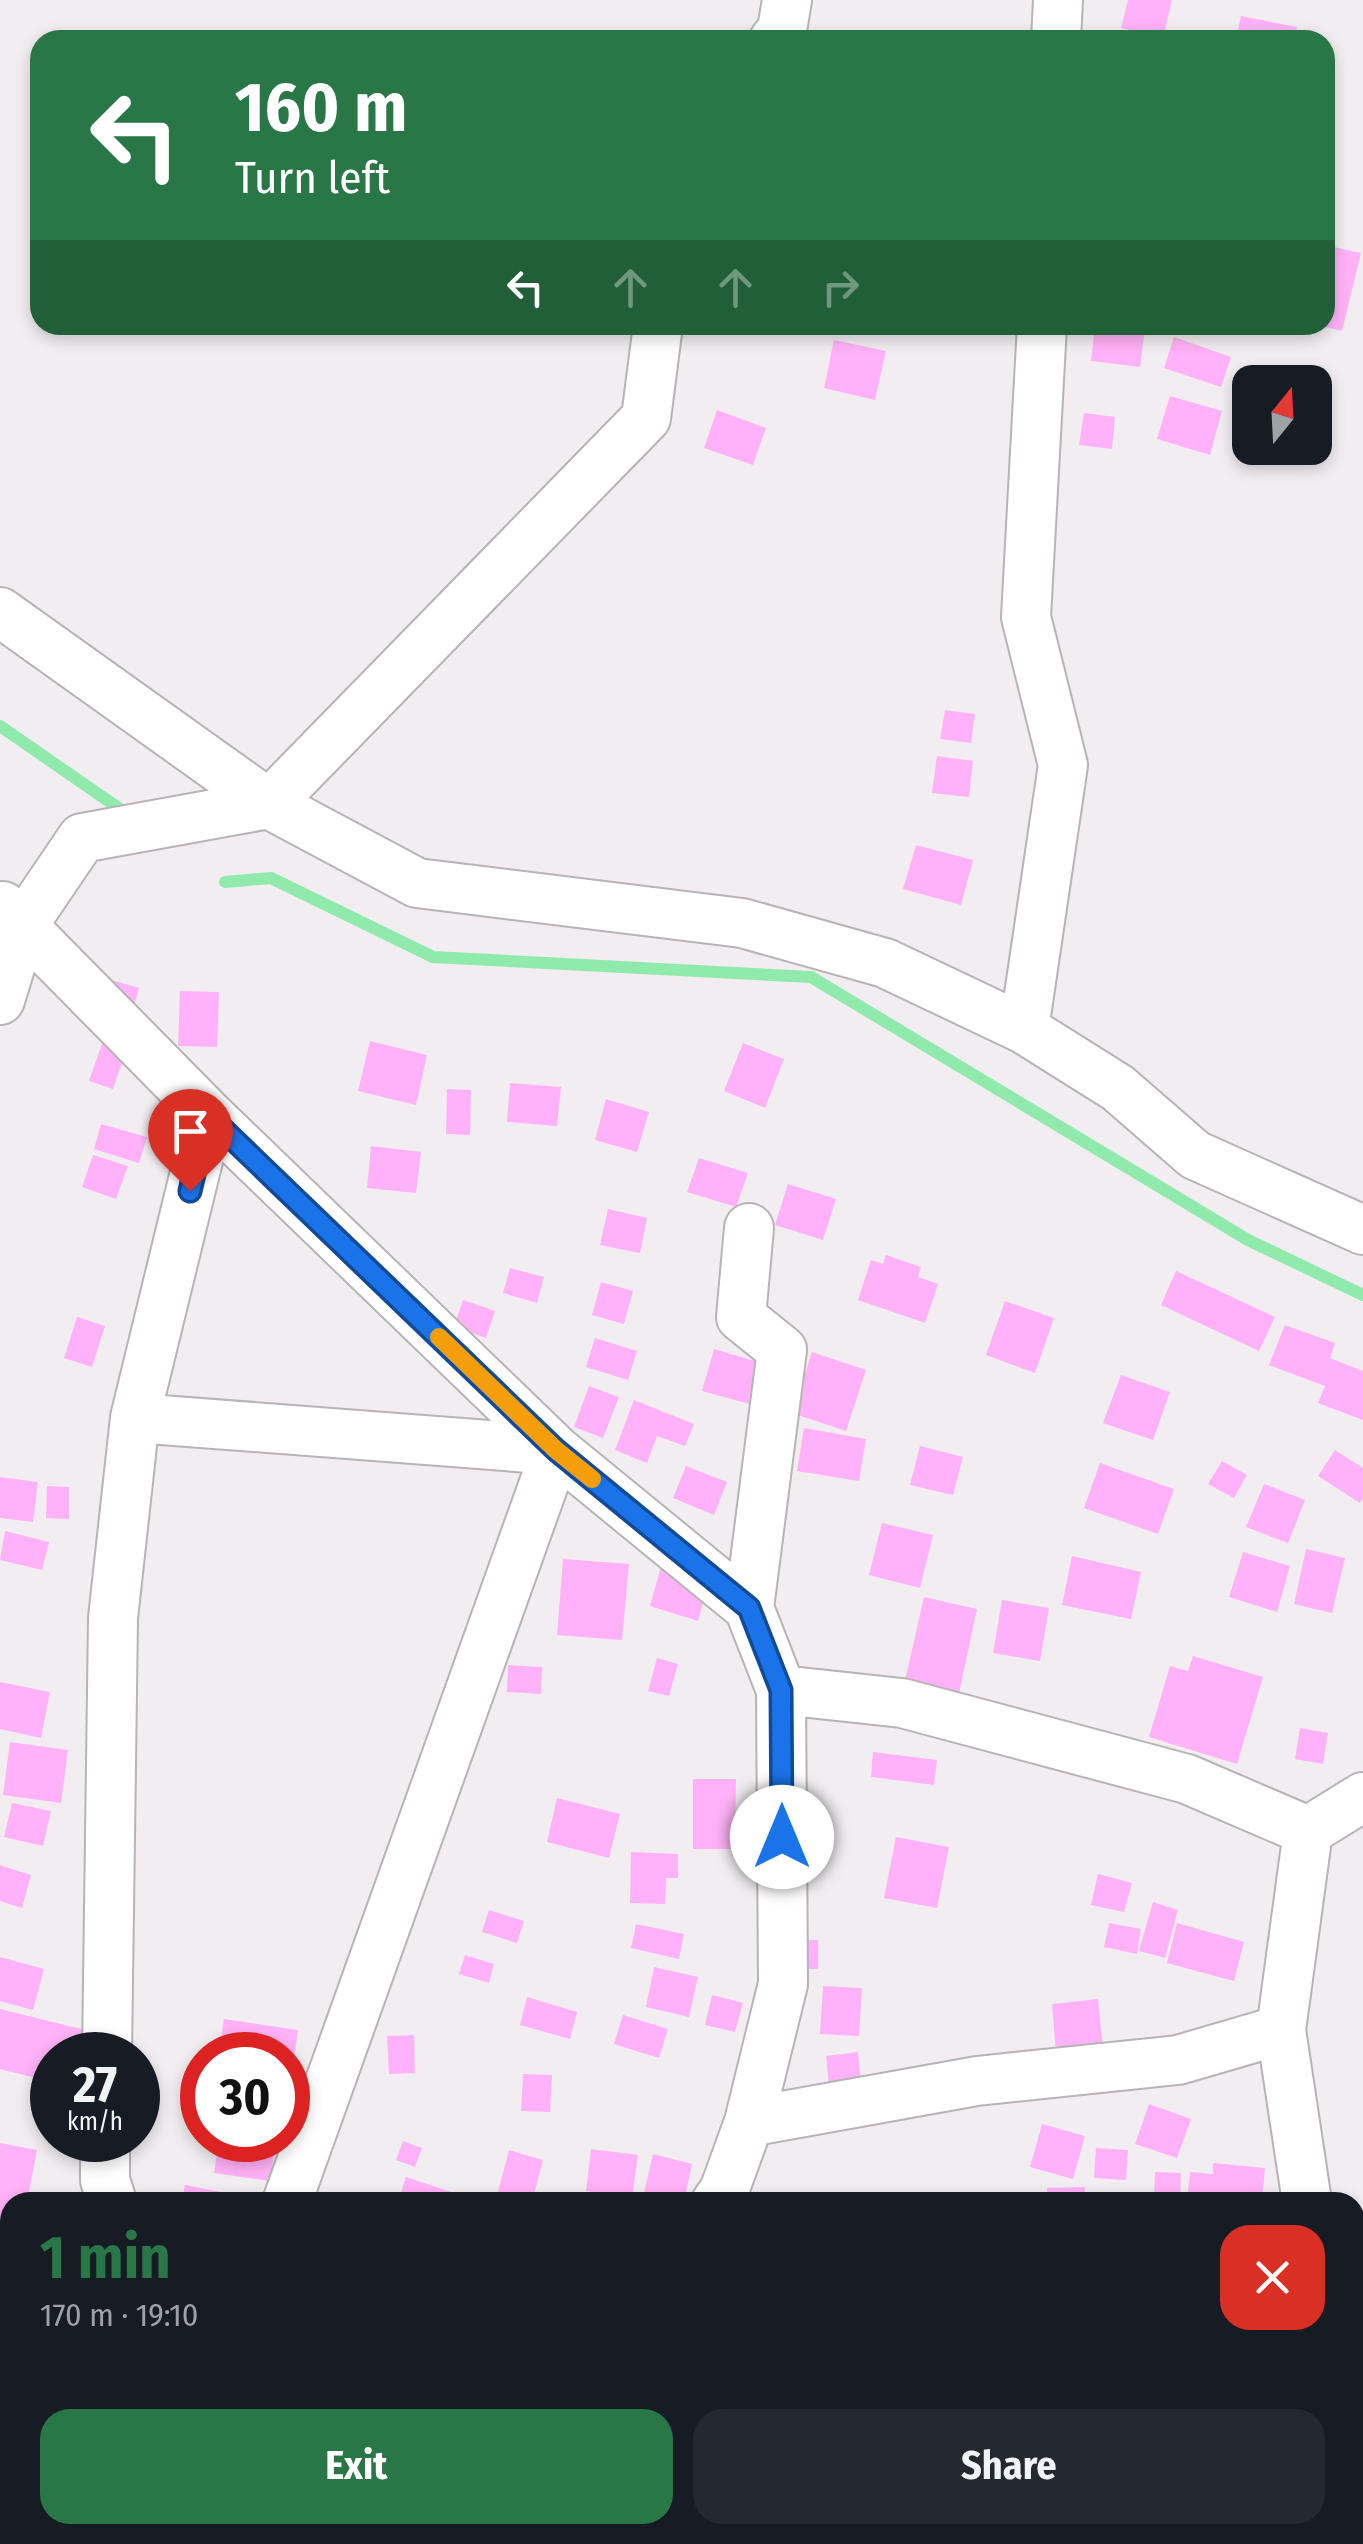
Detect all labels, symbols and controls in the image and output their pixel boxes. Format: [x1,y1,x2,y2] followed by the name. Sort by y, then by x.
[235,66,407,150] text: 160 m
[70,70,200,200] icon: left
[235,151,390,205] text: Turn left
[498,260,553,315] icon: left
[603,260,658,315] icon: ahead
[708,260,763,315] icon: ahead
[813,260,868,315] icon: right
[1232,365,1332,465] north arrow
[1232,365,1332,465] map controls
[148,1089,233,1192] pin
[163,1104,218,1159] icon: arrive
[730,1785,834,1889] position arrow
[180,2032,310,2162] speed limit sign: 30
[73,2055,117,2115] text: 27
[67,2107,123,2137] text: km/h
[40,2222,171,2294] text: 1 min
[1220,2225,1325,2330] button: close
[40,2296,198,2334] text: 170 m · 19:10
[40,2409,673,2524] button: Exit
[693,2409,1325,2524] button: Share

